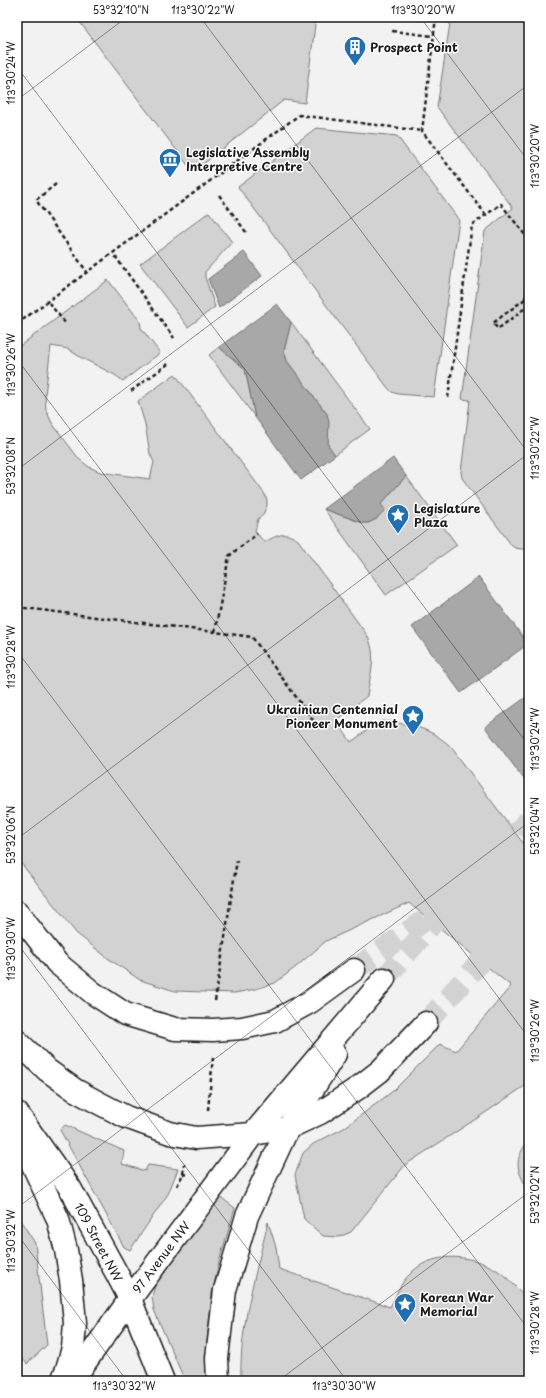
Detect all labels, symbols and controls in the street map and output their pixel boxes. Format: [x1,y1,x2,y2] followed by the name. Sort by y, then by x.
[93,2,149,17] text: 53°32'10"N
[171,2,235,17] text: 113°30'22"W
[391,2,456,17] text: 113°30'20"W
[342,34,368,67] building icon: Prospect Point
[370,38,458,56] place label: Prospect Point
[3,41,18,105] text: 113°30'24"W
[527,123,542,188] text: 113°30'20"W
[186,143,310,175] place label: Legislative Assembly Interpretive Centre
[157,146,183,179] museum icon: Legislative Assembly Interpretive Centre
[3,332,18,397] text: 113°30'26"W
[527,416,542,480] text: 113°30'22"W
[3,437,18,495] text: 53°32'08"N
[414,499,481,531] place label: Legislature Plaza
[385,502,411,535] place icon: Legislature Plaza
[3,625,18,689] text: 113°30'28"W
[267,700,398,732] place label: Ukrainian Centennial Pioneer Monument
[400,703,426,736] place icon: Ukrainian Centennial Pioneer Monument
[527,707,542,771] text: 113°30'24"W
[527,797,542,855] text: 53°32'04"N
[3,805,18,864] text: 53°32'06"N
[3,916,18,981] text: 113°30'30"W
[527,998,542,1063] text: 113°30'26"W
[527,1166,542,1224] text: 53°32'02"N
[71,1199,128,1285] street label: 109 Street NW
[3,1209,18,1273] text: 113°30'32"W
[128,1217,194,1297] street label: 97 Avenue NW
[420,1288,494,1320] place label: Korean War Memorial
[392,1291,418,1324] place icon: Korean War Memorial
[527,1291,542,1355] text: 113°30'28"W
[92,1378,156,1393] text: 113°30'32"W
[312,1378,377,1393] text: 113°30'30"W

